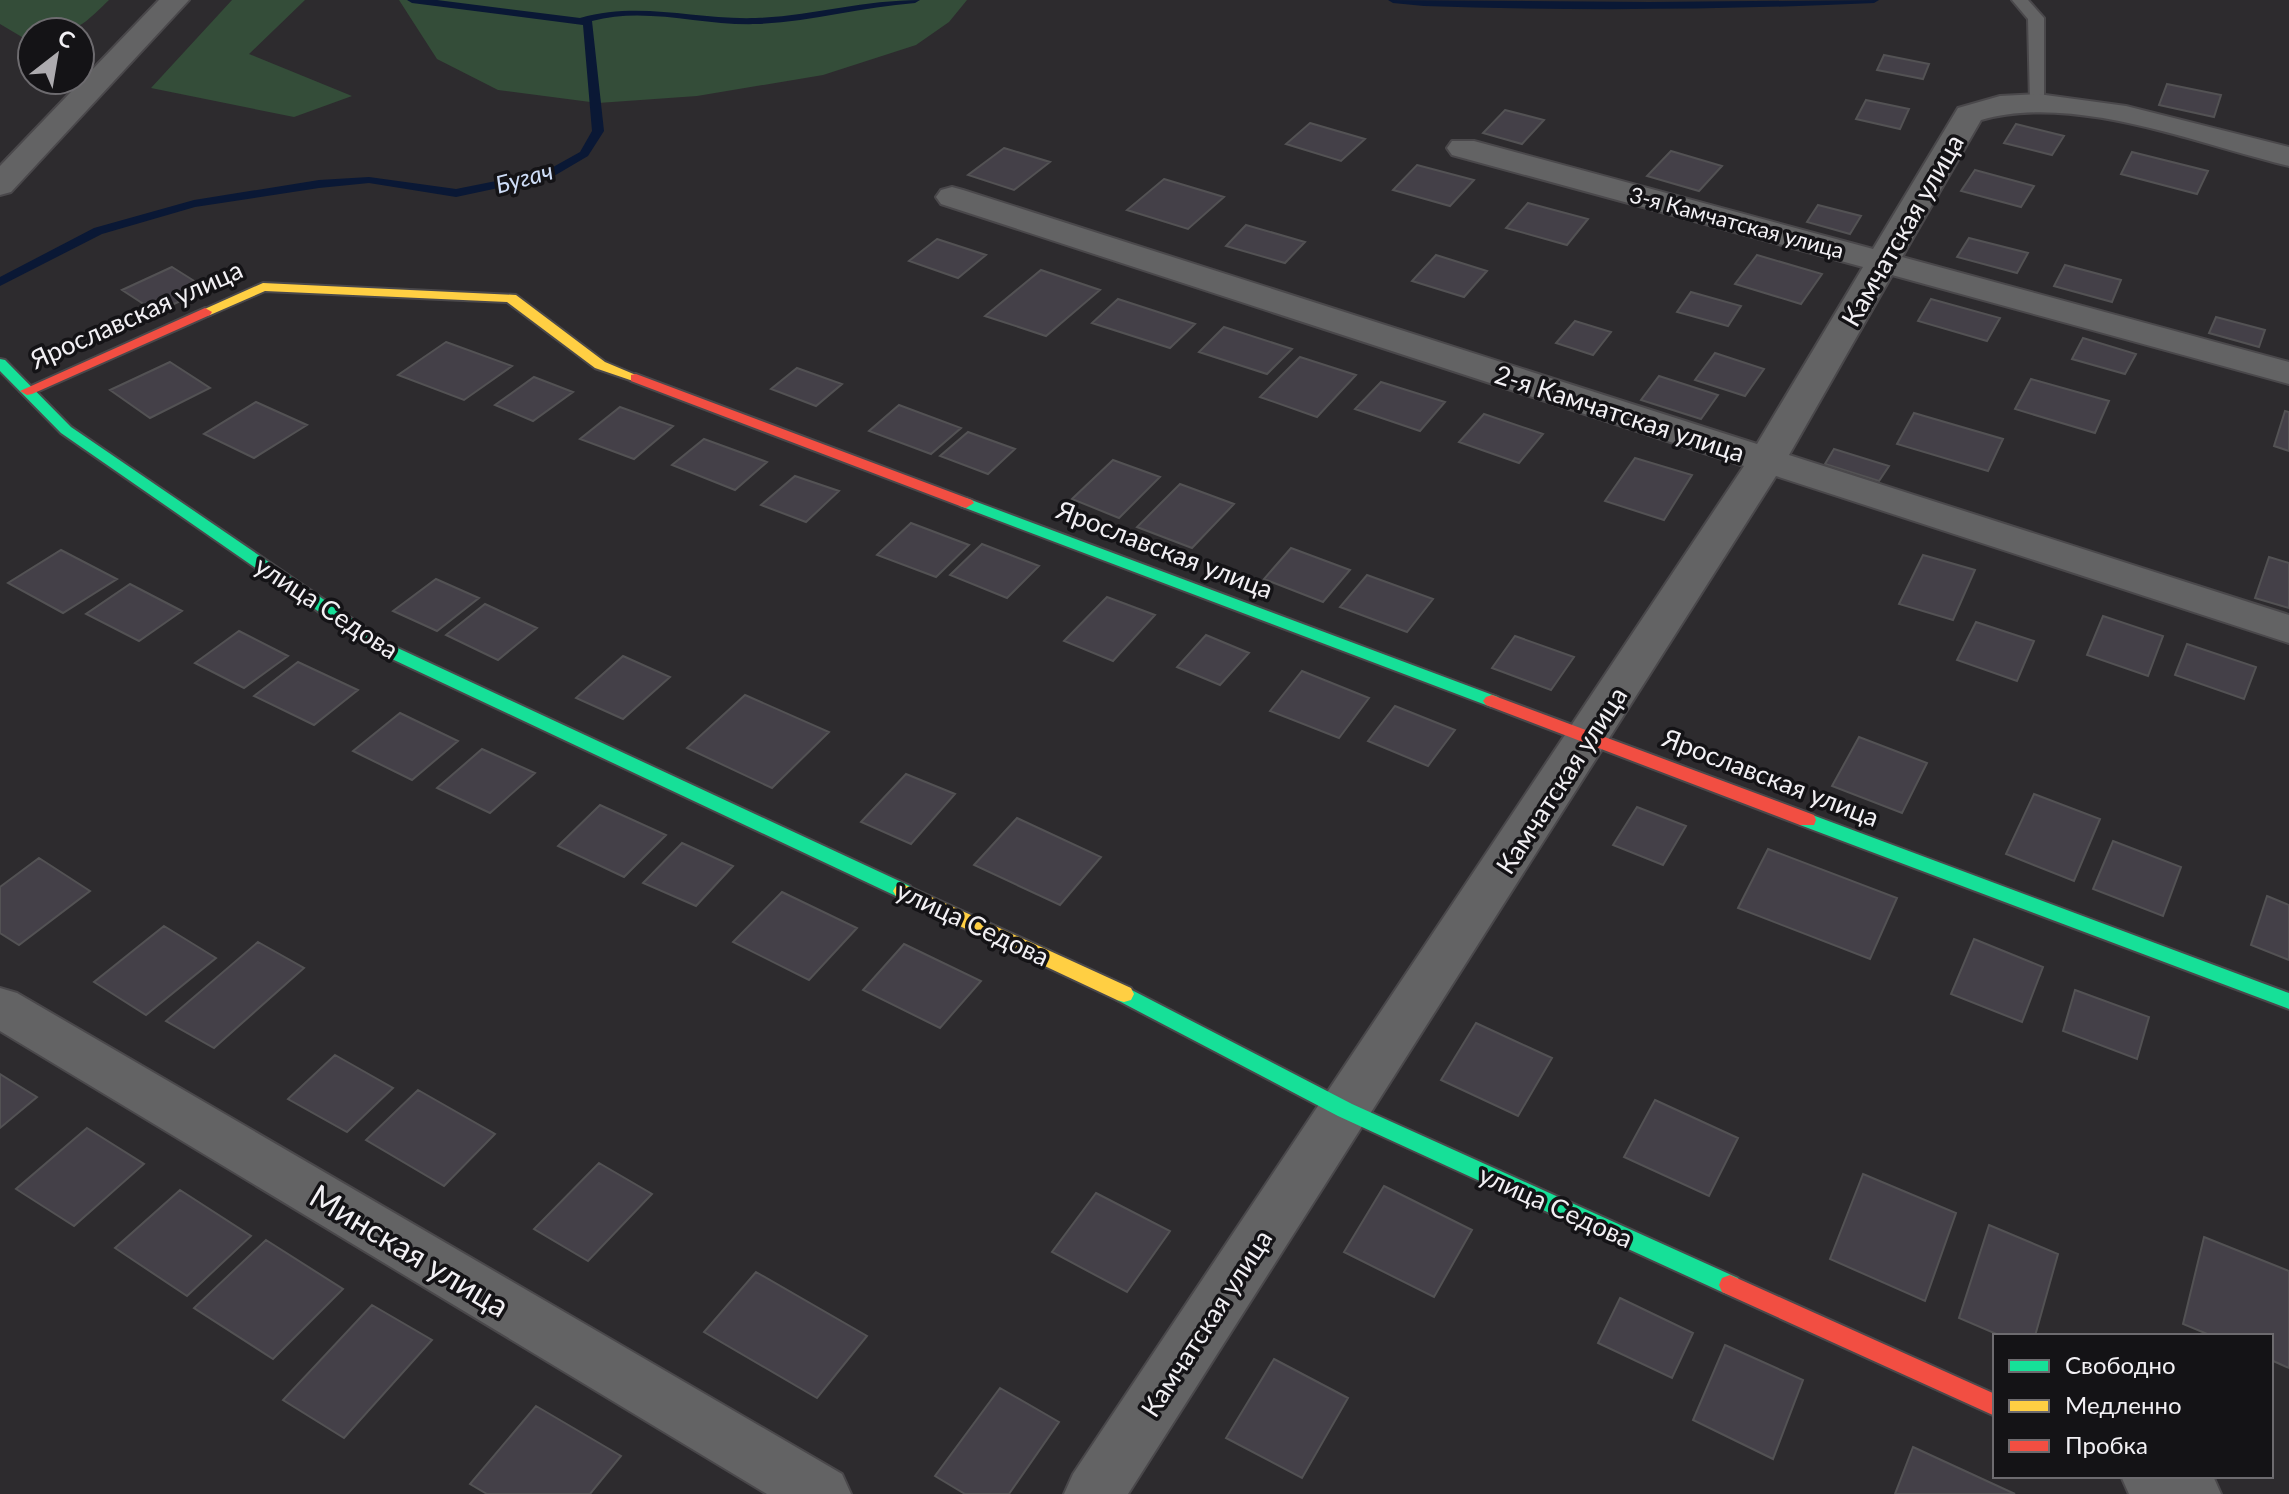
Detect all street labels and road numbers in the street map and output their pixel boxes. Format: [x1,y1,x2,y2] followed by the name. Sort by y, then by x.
[1834,128,1970,332] street label: Камчатская улица
[1627,180,1847,264] street label: 3-я Камчатская улица
[24,253,247,376] street label: Ярославская улица
[1491,358,1749,468] street label: 2-я Камчатская улица
[1051,493,1278,605] street label: Ярославская улица
[249,549,405,665] street label: улица Седова
[1489,681,1633,879] street label: Камчатская улица
[1657,721,1884,833] street label: Ярославская улица
[892,874,1054,972] street label: улица Седова
[1474,1158,1638,1254] street label: улица Седова
[304,1175,516,1325] street label: Минская улица
[1134,1224,1278,1422] street label: Камчатская улица

